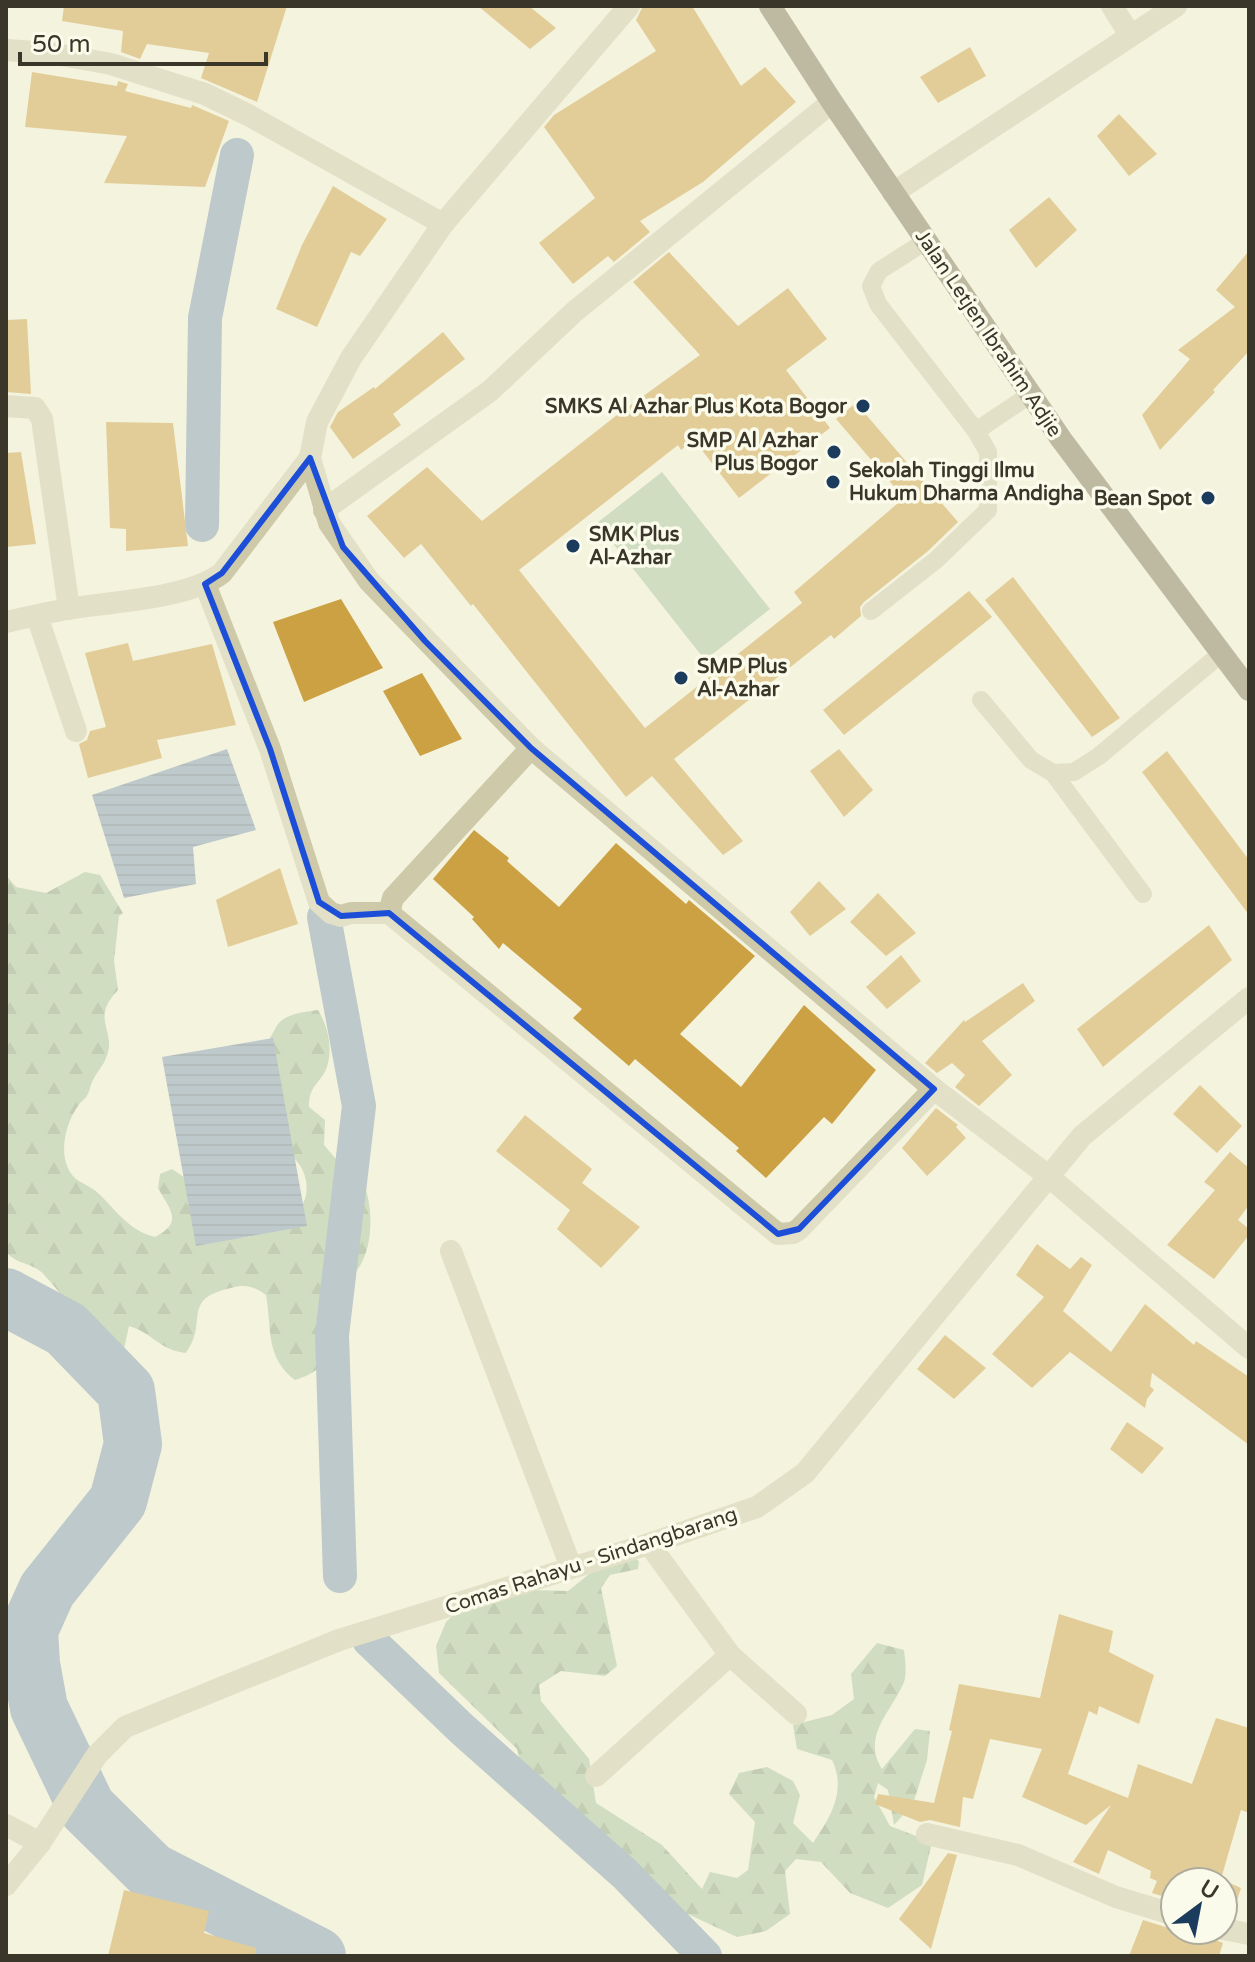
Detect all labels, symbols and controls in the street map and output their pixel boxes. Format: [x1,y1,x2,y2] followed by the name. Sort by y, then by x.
[20,16,266,66] scale bar
[32,30,90,59] text: 50 m
[910,225,1067,442] street label: Jalan Letjen Ibrahim Adjie
[545,395,847,419] place label: SMKS Al Azhar Plus Kota Bogor
[854,397,872,415] marker: SMKS Al Azhar Plus Kota Bogor
[687,429,818,476] place label: SMP Al Azhar Plus Bogor
[825,443,843,461] marker: SMP Al Azhar Plus Bogor
[849,459,1084,506] place label: Sekolah Tinggi Ilmu Hukum Dharma Andigha
[824,473,842,491] marker: Sekolah Tinggi Ilmu Hukum Dharma Andigha
[1094,487,1192,511] place label: Bean Spot
[1199,489,1217,507] marker: Bean Spot
[589,523,680,570] place label: SMK Plus Al-Azhar
[564,537,582,555] marker: SMK Plus Al-Azhar
[697,655,788,702] place label: SMP Plus Al-Azhar
[672,669,690,687] marker: SMP Plus Al-Azhar
[442,1502,740,1620] street label: Comas Rahayu - Sindangbarang
[1159,1866,1239,1946] north arrow
[1195,1874,1223,1905] text: U

